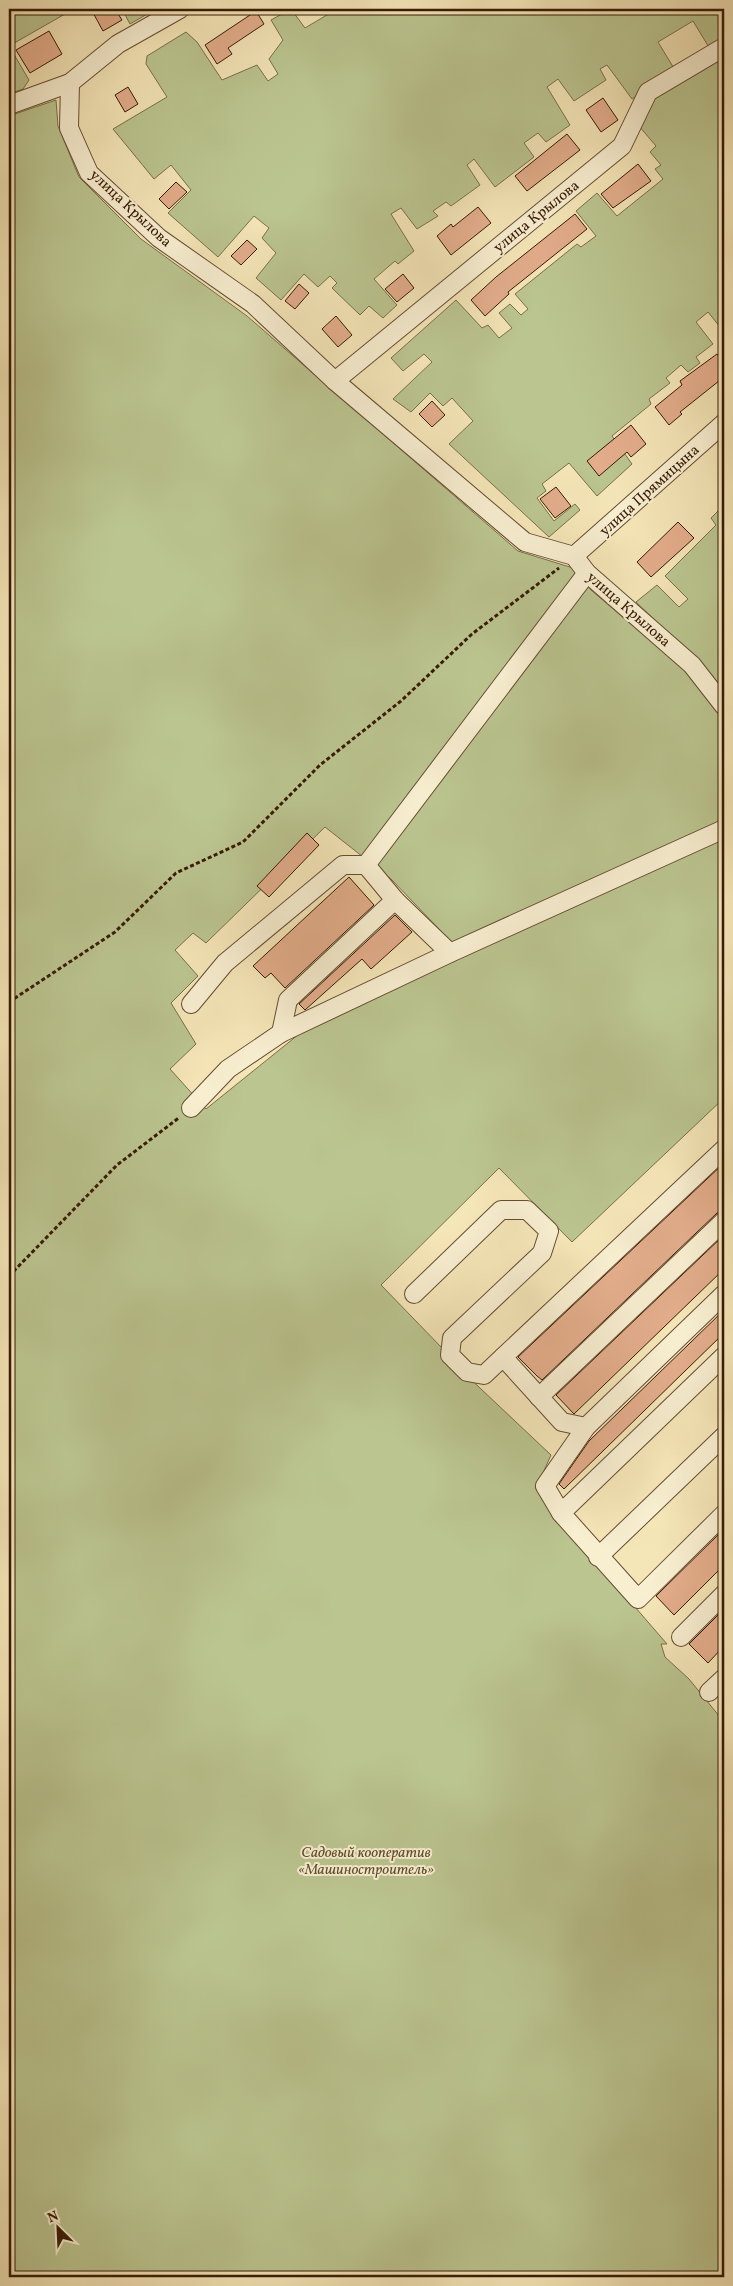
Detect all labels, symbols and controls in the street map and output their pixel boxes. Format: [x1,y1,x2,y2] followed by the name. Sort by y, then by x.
[84,165,176,253] street label: улица Крылова
[489,176,584,258] street label: улица Крылова
[595,440,705,542] street label: улица Прямицына
[581,568,675,653] street label: улица Крылова
[298,1843,434,1881] park label: Садовый кооператив «Машиностроитель»
[32,2204,82,2254] north arrow
[45,2207,62,2228] text: N

